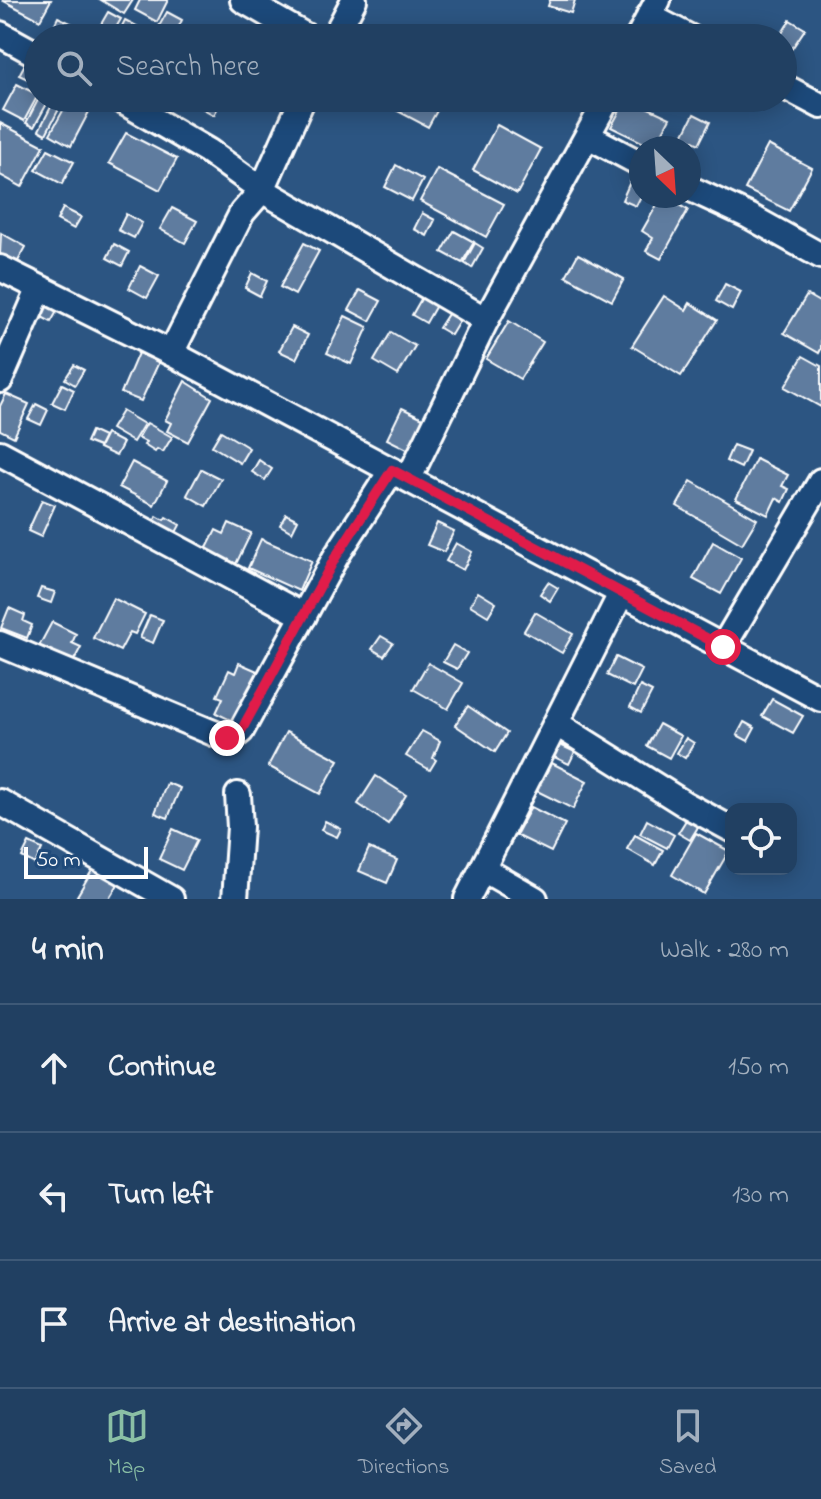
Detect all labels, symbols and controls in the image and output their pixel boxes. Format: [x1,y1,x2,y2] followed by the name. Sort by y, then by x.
[24,24,797,112] search box
[52,46,96,90] icon: search
[116,46,260,90] text: Search here
[629,136,701,208] north arrow
[705,629,741,665] route start
[209,720,245,756] route end
[725,803,797,875] map controls
[725,803,797,875] button: locate
[24,843,148,879] scale bar
[36,845,81,877] text: 50 m
[32,926,104,976] text: 4 min
[660,932,789,970] text: Walk · 280 m
[32,1046,76,1090] icon: ahead
[108,1046,216,1090] text: Continue
[728,1049,789,1087] text: 150 m
[32,1174,76,1218] icon: left
[108,1174,213,1218] text: Turn left
[732,1177,789,1215] text: 130 m
[32,1302,76,1346] icon: arrive
[108,1302,356,1346] text: Arrive at destination
[105,1404,149,1484] tab: Map
[358,1404,450,1484] tab: Directions
[659,1404,716,1484] tab: Saved

